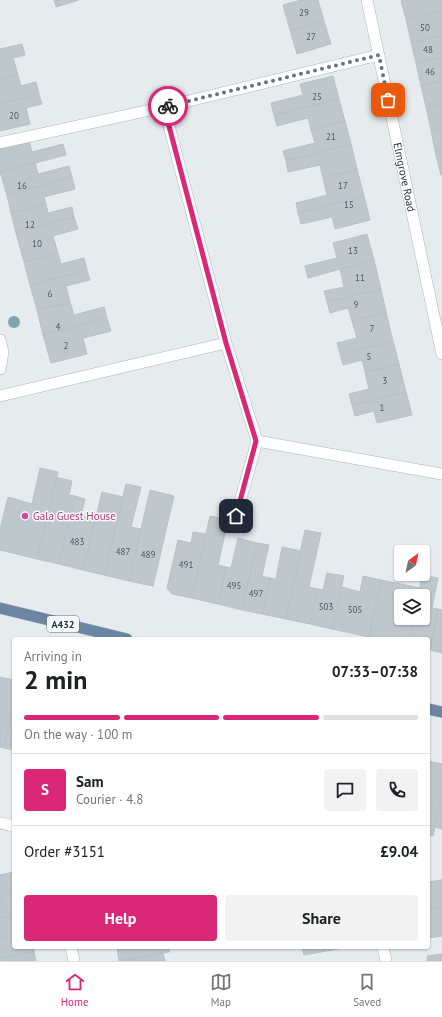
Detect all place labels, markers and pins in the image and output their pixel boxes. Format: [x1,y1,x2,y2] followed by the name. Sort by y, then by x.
[371,83,405,117] pin
[219,499,253,533] pin
[33,509,116,523] place label: Gala Guest House
[20,511,30,521] marker: Gala Guest House

